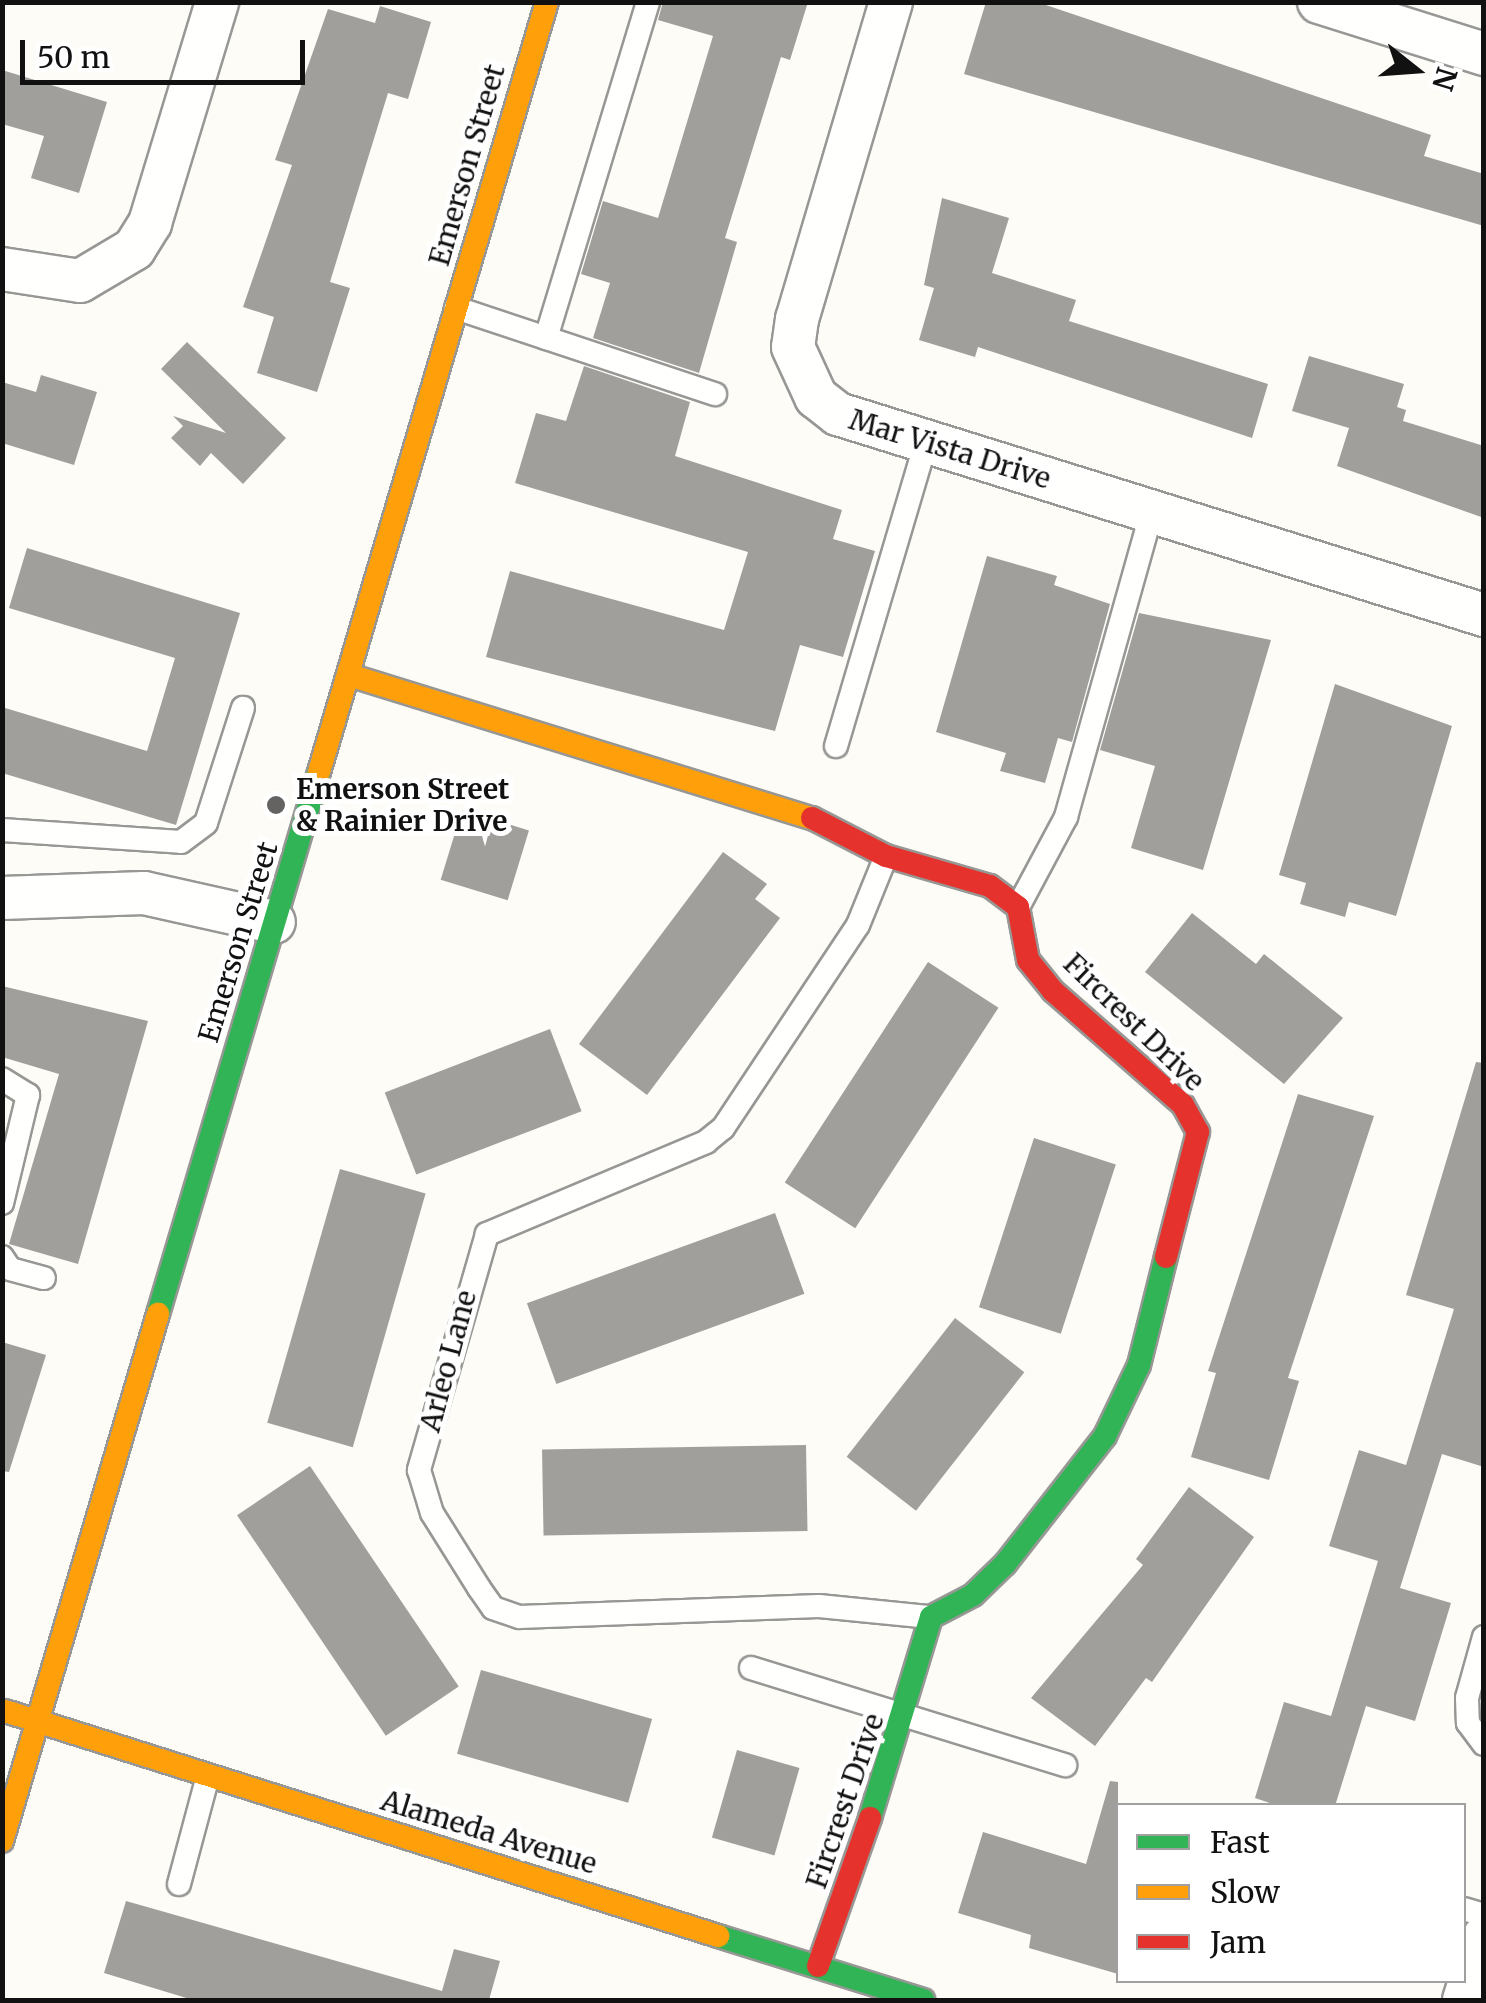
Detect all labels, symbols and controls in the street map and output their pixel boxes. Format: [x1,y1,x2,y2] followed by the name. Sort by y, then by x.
[25,20,310,82] scale bar
[1366,20,1466,120] north arrow
[37,38,110,76] text: 50 m
[422,61,512,269] street label: Emerson Street
[1424,63,1465,95] text: N
[845,402,1055,496] street label: Mar Vista Drive
[296,772,509,838] place label: Emerson Street & Rainier Drive
[265,794,287,816] marker: Emerson Street & Rainier Drive
[192,838,284,1046] street label: Emerson Street
[1057,947,1211,1097] street label: Fircrest Drive
[413,1287,483,1435] street label: Arleo Lane
[799,1709,891,1893] street label: Fircrest Drive
[377,1783,601,1881] street label: Alameda Avenue
[1116,1803,1466,1983] legend
[1210,1823,1270,1861] text: Fast
[1210,1873,1280,1911] text: Slow
[1210,1923,1266,1961] text: Jam

